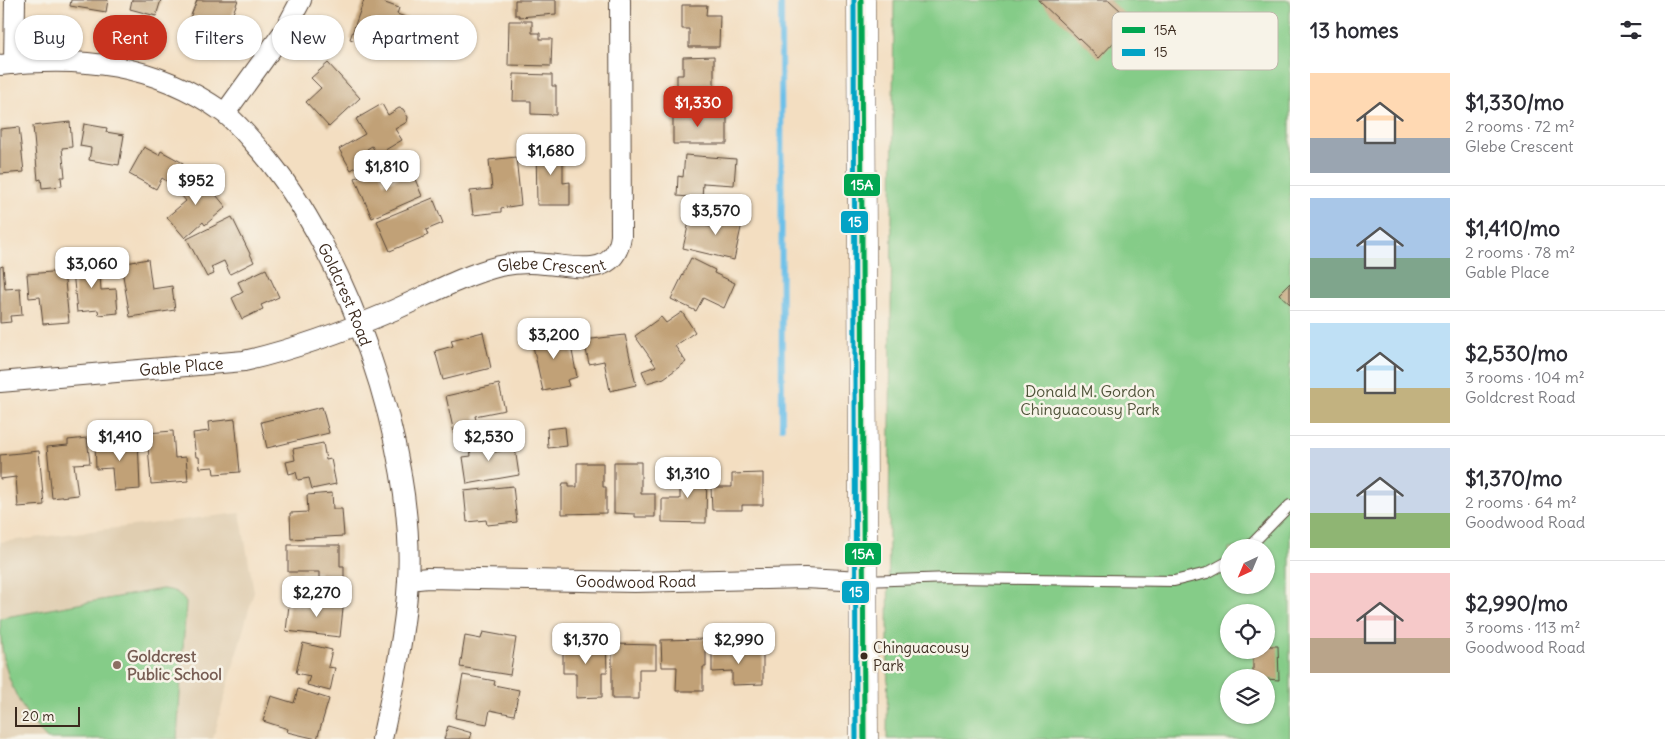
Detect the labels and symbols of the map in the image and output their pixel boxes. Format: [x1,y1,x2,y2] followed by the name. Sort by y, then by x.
[1112,12,1278,70] legend
[1154,21,1177,39] text: 15A
[1154,43,1168,61] text: 15
[657,86,739,128] pin: $1,330
[510,134,592,176] pin: $1,680
[346,150,428,192] pin: $1,810
[166,164,226,206] pin: $952
[843,173,881,197] line badge: 15A
[851,176,873,194] text: 15A
[675,194,757,236] pin: $3,570
[840,210,869,234] line badge: 15
[848,213,862,231] text: 15
[314,239,376,349] street label: Goldcrest Road
[51,246,133,289] pin: $3,060
[496,253,609,277] street label: Glebe Crescent
[513,318,595,360] pin: $3,200
[138,353,224,380] street label: Gable Place
[1020,381,1160,419] park label: Donald M. Gordon Chinguacousy Park
[79,420,161,462] pin: $1,410
[448,420,530,462] pin: $2,530
[647,456,729,499] pin: $1,310
[1220,539,1275,594] north arrow
[844,542,882,566] line badge: 15A
[852,545,874,563] text: 15A
[575,571,696,592] street label: Goodwood Road
[276,576,358,618] pin: $2,270
[841,580,870,604] line badge: 15
[849,583,863,601] text: 15
[545,622,627,665] pin: $1,370
[698,622,780,665] pin: $2,990
[873,638,969,675] place label: Chinguacousy Park
[127,646,222,684] place label: Goldcrest Public School
[859,651,869,661] marker: Chinguacousy Park
[111,659,123,671] marker: Goldcrest Public School
[15,704,80,727] scale bar

